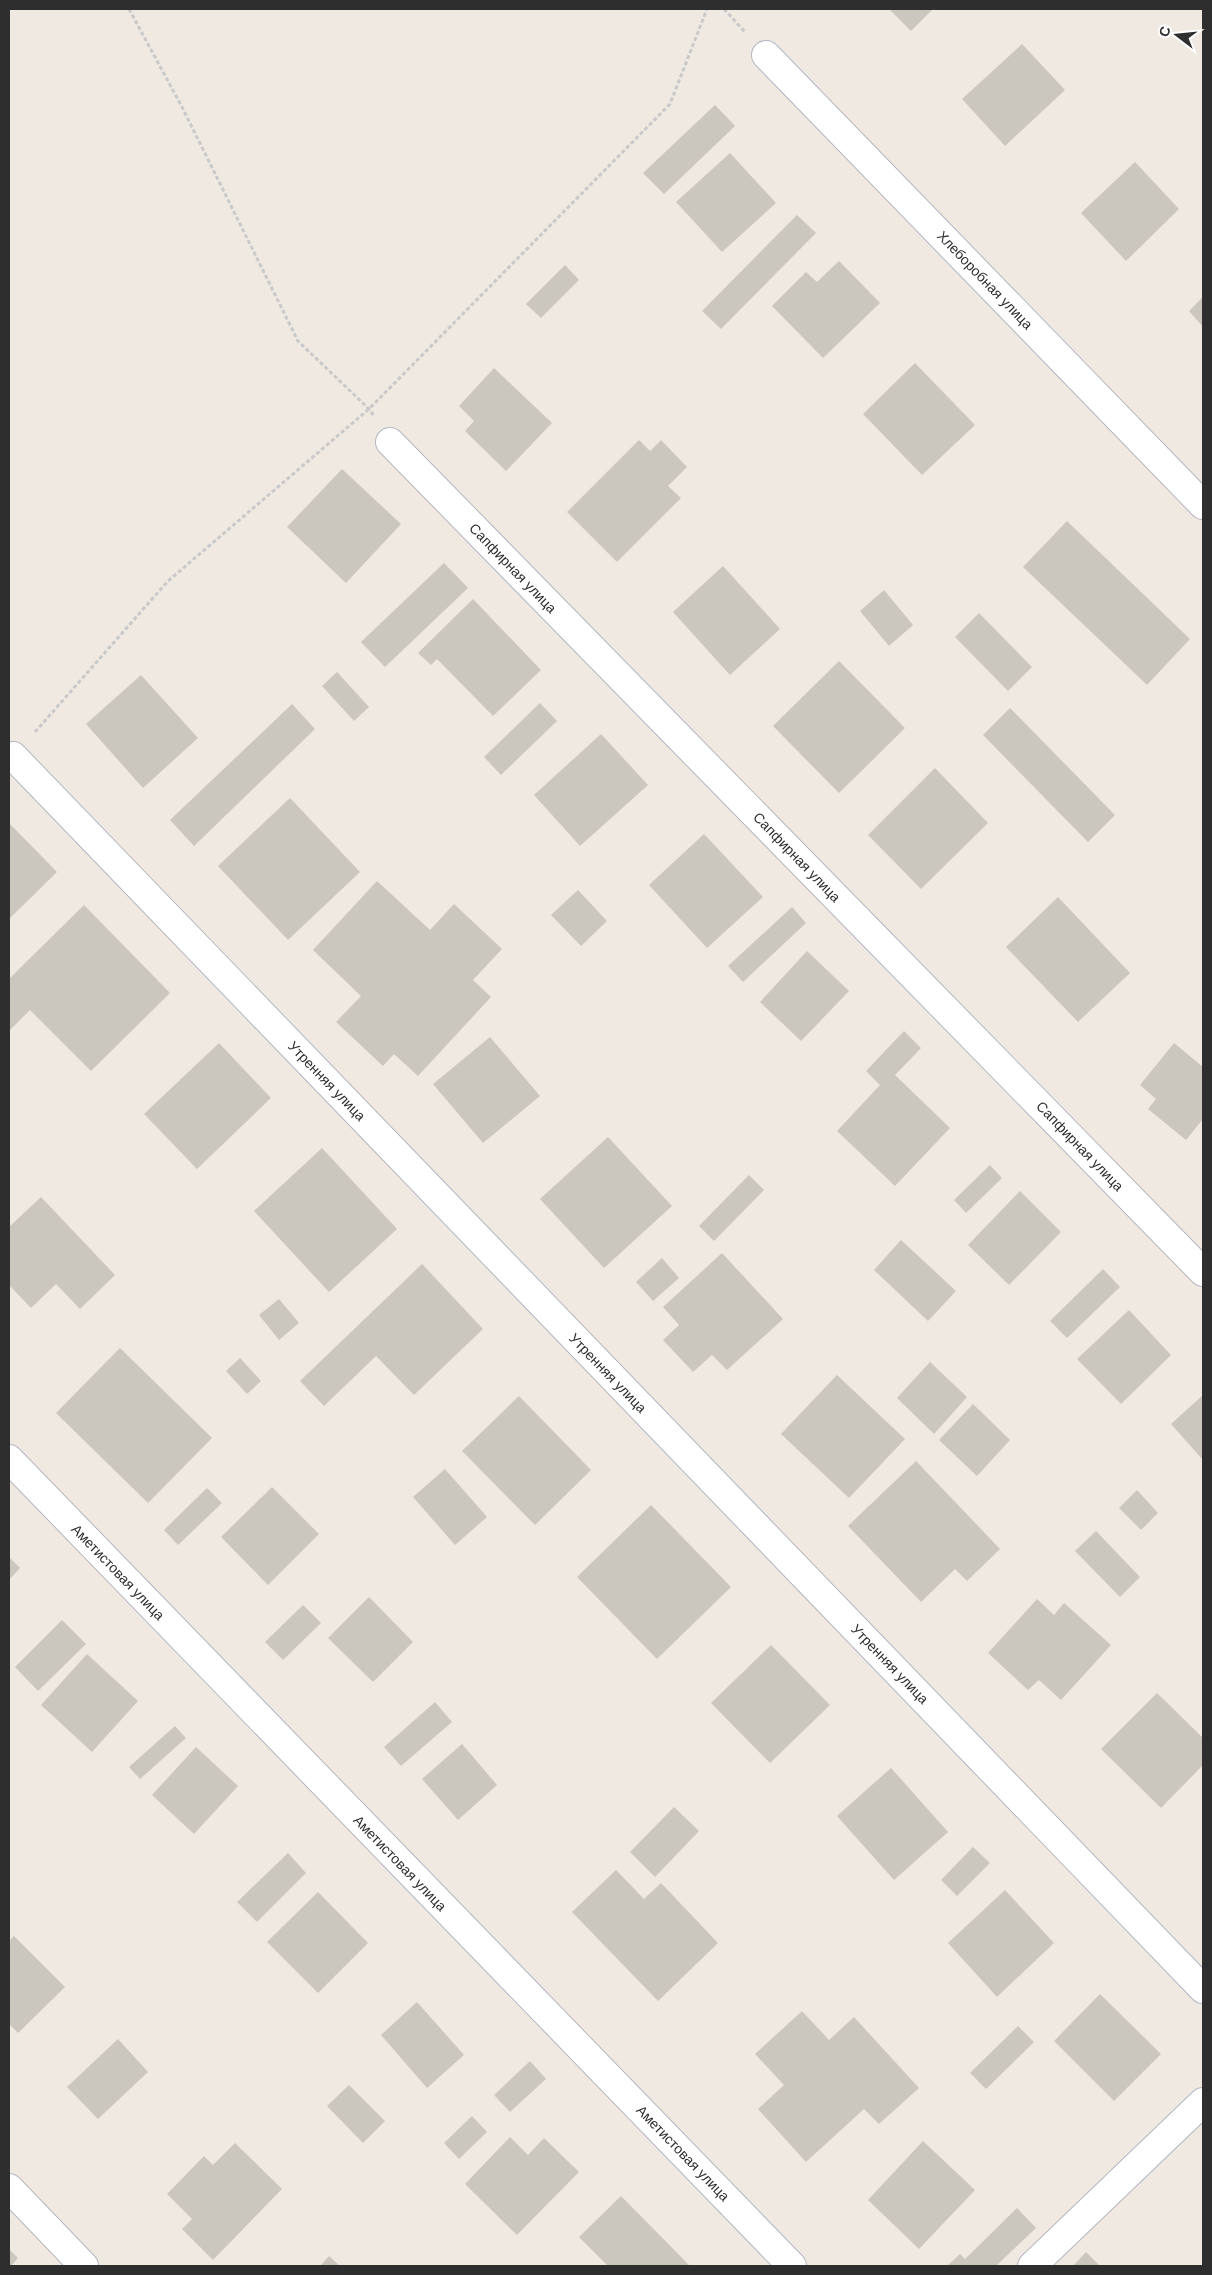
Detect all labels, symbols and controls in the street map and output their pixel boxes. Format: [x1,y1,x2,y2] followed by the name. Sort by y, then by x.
[1152,10,1202,60] north arrow
[1155,24,1174,38] text: С
[934,228,1036,332] street label: Хлеборобная улица
[466,520,560,616] street label: Сапфирная улица
[750,809,844,905] street label: Сапфирная улица
[285,1038,369,1124] street label: Утренняя улица
[1033,1098,1127,1194] street label: Сапфирная улица
[566,1330,650,1416] street label: Утренняя улица
[68,1521,168,1623] street label: Аметистовая улица
[848,1621,932,1707] street label: Утренняя улица
[350,1812,450,1914] street label: Аметистовая улица
[633,2102,733,2204] street label: Аметистовая улица

